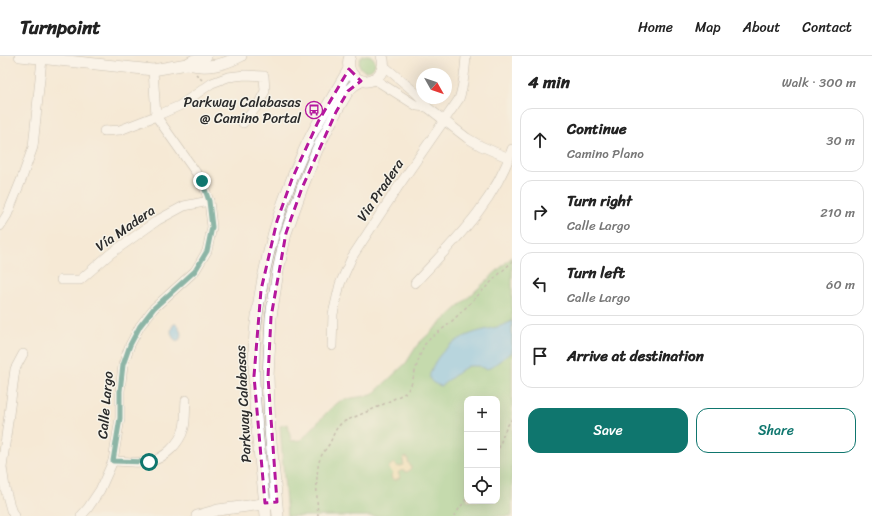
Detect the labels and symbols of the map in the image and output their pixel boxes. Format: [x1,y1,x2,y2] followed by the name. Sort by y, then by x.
[416,68,452,104] north arrow
[183,90,302,131] place label: Parkway Calabasas @ Camino Portal
[304,100,324,120] bus stop icon: Parkway Calabasas @ Camino Portal
[350,153,411,227] street label: Via Pradera
[193,172,211,190] route end
[90,198,161,258] street label: Vía Madera
[228,344,259,463] street label: Parkway Calabasas
[90,370,121,440] street label: Calle Largo
[140,453,158,471] route start

